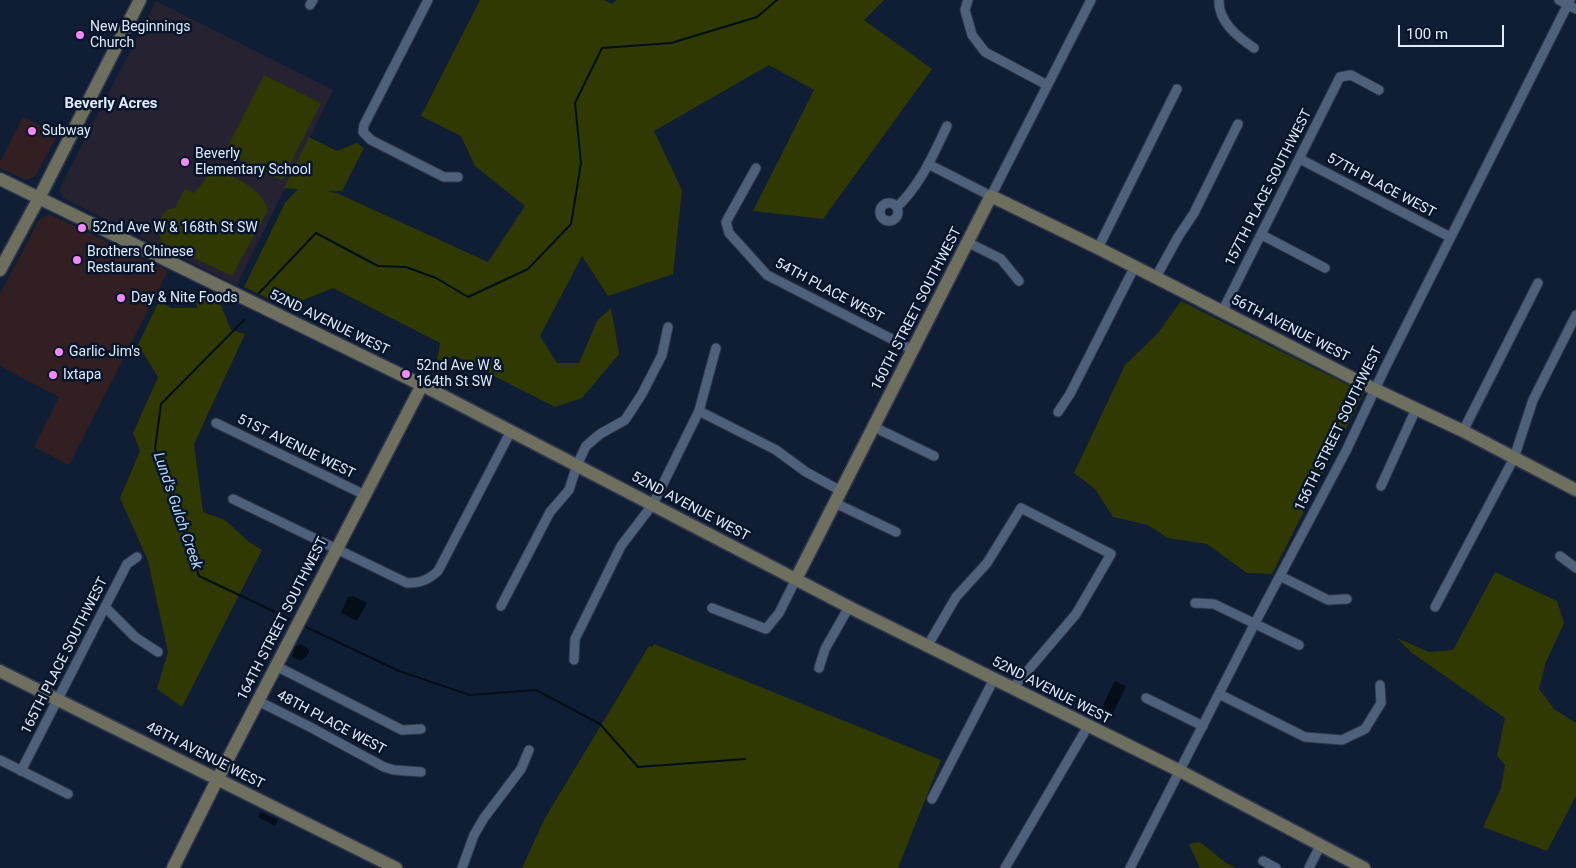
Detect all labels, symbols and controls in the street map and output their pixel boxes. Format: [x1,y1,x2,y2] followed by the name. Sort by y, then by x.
[1401,15,1507,47] scale bar
[90,19,191,52] place label: New Beginnings Church
[1406,25,1448,43] text: 100 m
[74,29,86,41] marker: New Beginnings Church
[65,95,157,113] district label: Beverly Acres
[1222,107,1316,269] street label: 157TH PLACE SOUTHWEST
[42,123,91,139] place label: Subway
[26,125,38,137] marker: Subway
[195,146,311,178] place label: Beverly Elementary School
[1324,150,1438,222] street label: 57TH PLACE WEST
[179,156,191,168] marker: Beverly Elementary School
[92,220,258,236] place label: 52nd Ave W & 168th St SW
[76,222,88,234] marker: 52nd Ave W & 168th St SW
[868,225,966,393] street label: 160TH STREET SOUTHWEST
[87,244,194,276] place label: Brothers Chinese Restaurant
[71,254,83,266] marker: Brothers Chinese Restaurant
[772,255,886,327] street label: 54TH PLACE WEST
[266,287,392,359] street label: 52ND AVENUE WEST
[131,290,238,306] place label: Day & Nite Foods
[115,292,127,304] marker: Day & Nite Foods
[1228,292,1352,366] street label: 56TH AVENUE WEST
[69,344,140,360] place label: Garlic Jim's
[1292,344,1386,514] street label: 156TH STREET SOUTHWEST
[53,346,65,358] marker: Garlic Jim's
[416,358,502,391] place label: 52nd Ave W & 164th St SW
[63,367,101,383] place label: Ixtapa
[400,368,412,380] marker: 52nd Ave W & 164th St SW
[47,369,59,381] marker: Ixtapa
[234,411,358,483] street label: 51ST AVENUE WEST
[149,450,205,572] water label: Lund's Gulch Creek
[628,469,752,545] street label: 52ND AVENUE WEST
[234,535,332,703] street label: 164TH STREET SOUTHWEST
[18,575,112,737] street label: 165TH PLACE SOUTHWEST
[989,654,1113,728] street label: 52ND AVENUE WEST
[274,687,388,759] street label: 48TH PLACE WEST
[143,719,267,793] street label: 48TH AVENUE WEST

